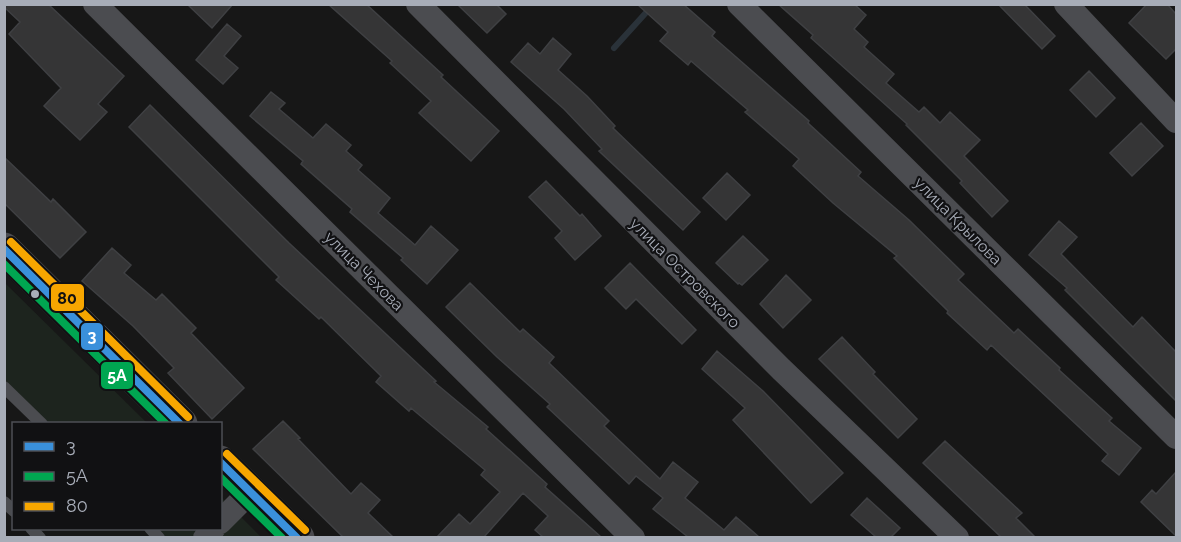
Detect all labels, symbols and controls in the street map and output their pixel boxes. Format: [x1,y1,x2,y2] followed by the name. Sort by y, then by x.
[910,173,1006,269] street label: улица Крылова
[626,214,744,332] street label: улица Островского
[321,228,407,314] street label: улица Чехова
[50,283,85,312] line badge: 80
[29,288,41,300] unlabelled marker
[57,289,77,308] text: 80
[80,322,104,351] line badge: 3
[88,327,97,346] text: 3
[100,361,134,390] line badge: 5А
[107,366,127,385] text: 5А
[12,422,222,530] legend
[66,435,76,456] text: 3
[66,465,88,486] text: 5А
[66,495,88,516] text: 80

